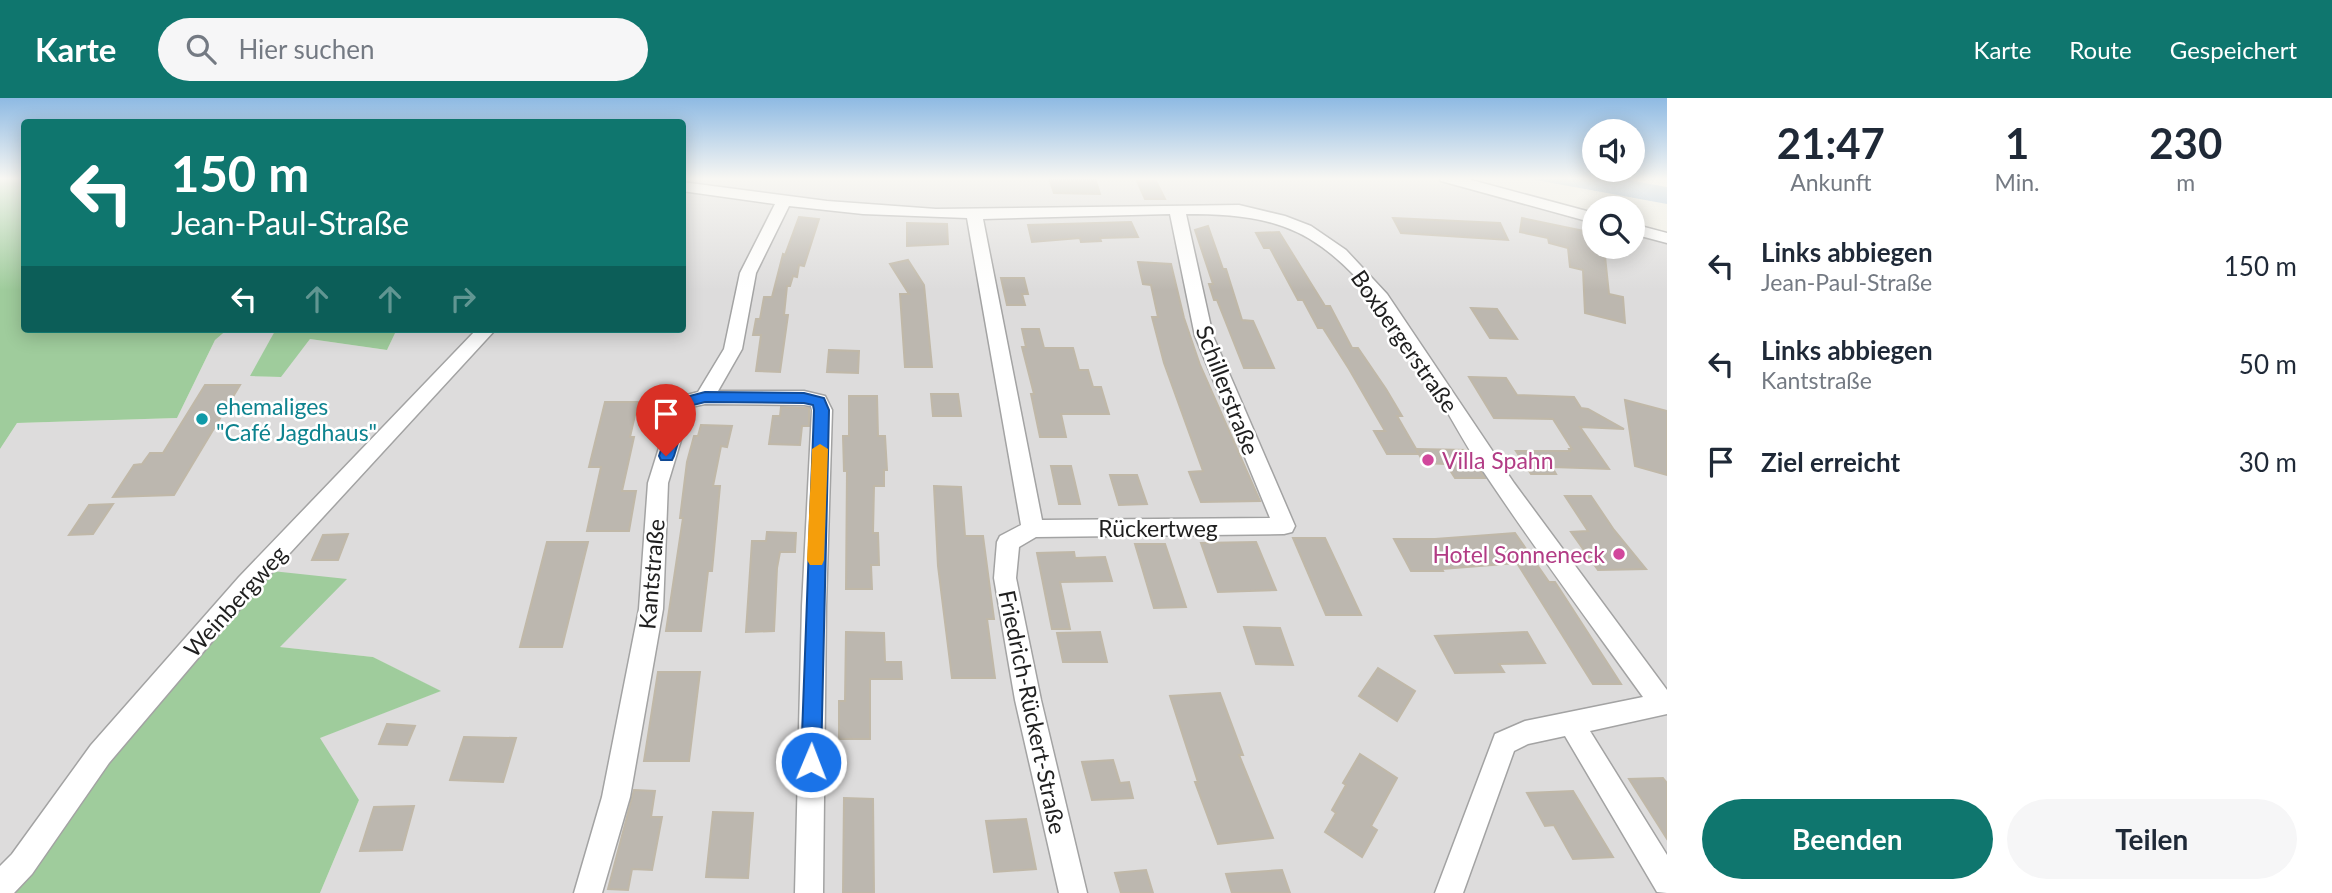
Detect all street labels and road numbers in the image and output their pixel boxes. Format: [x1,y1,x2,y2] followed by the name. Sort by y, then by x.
[1346,264,1464,418] street label: Boxbergerstraße
[1190,321,1266,459] street label: Schillerstraße
[1098,514,1218,542] street label: Rückertweg
[632,518,670,630] street label: Kantstraße
[178,540,292,662] street label: Weinbergweg
[993,588,1073,836] street label: Friedrich-Rückert-Straße

